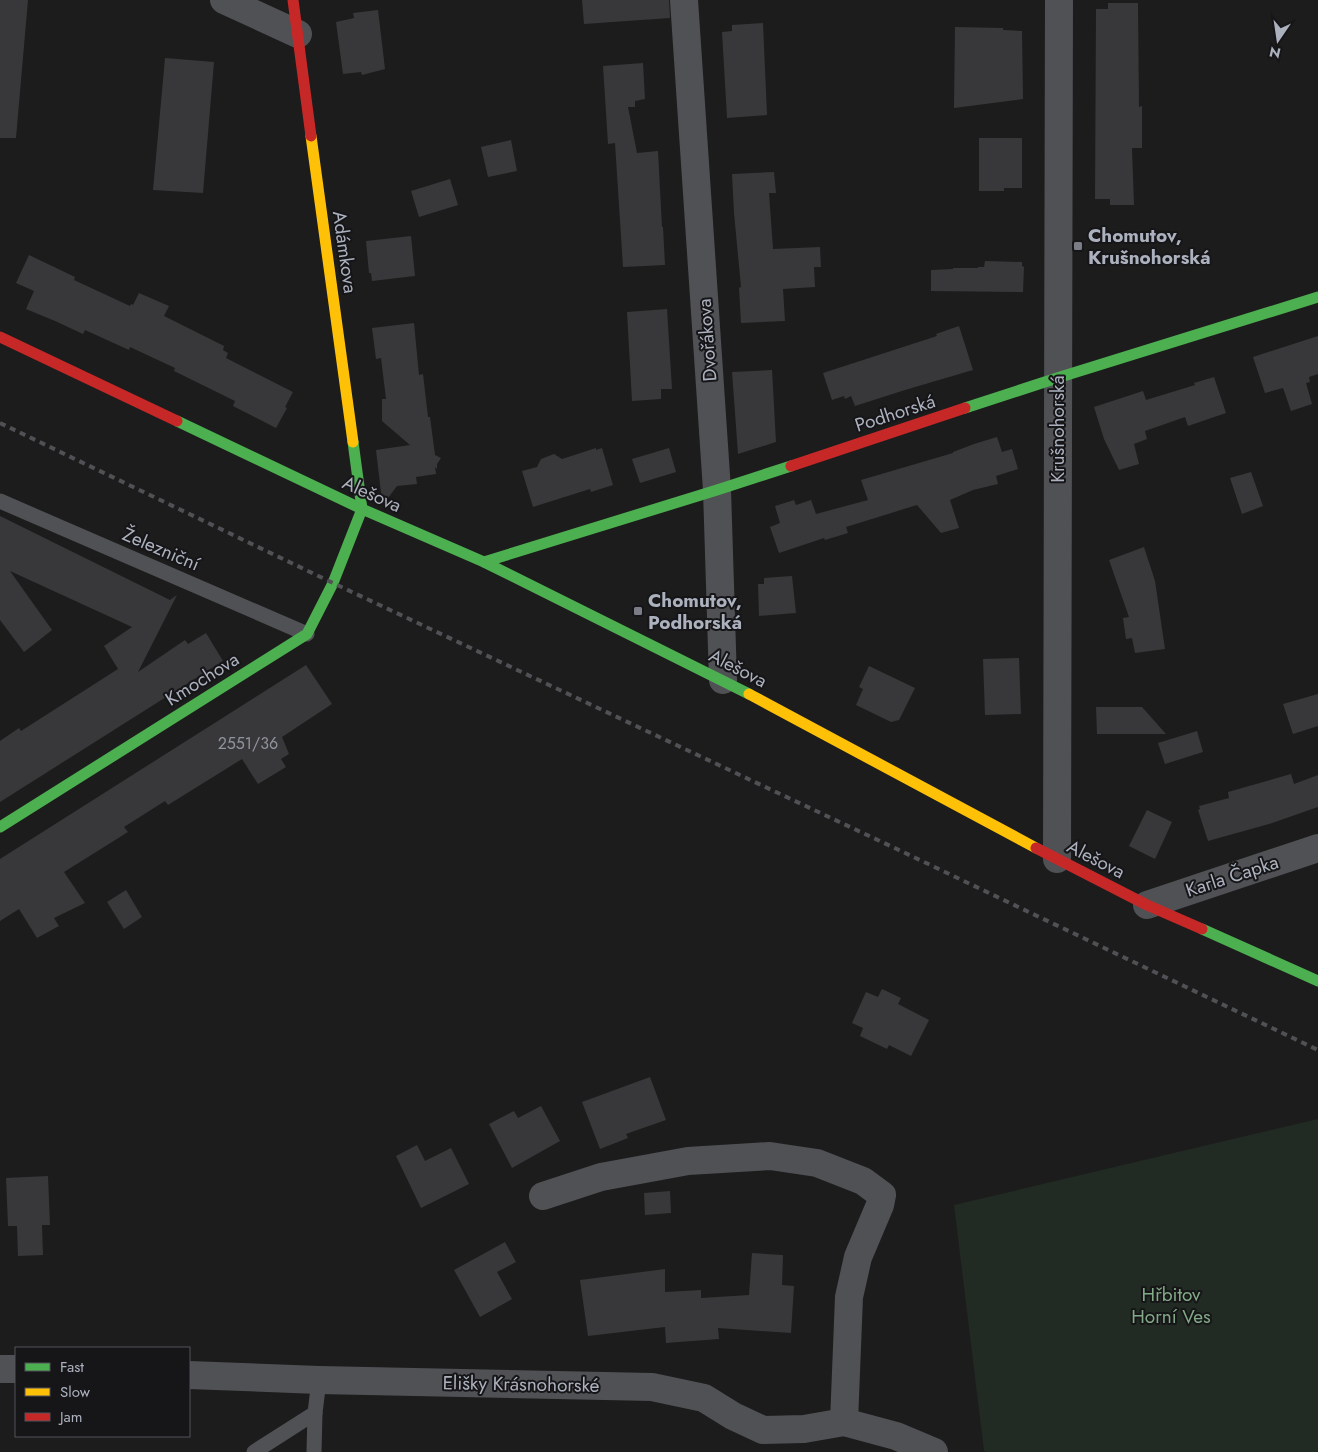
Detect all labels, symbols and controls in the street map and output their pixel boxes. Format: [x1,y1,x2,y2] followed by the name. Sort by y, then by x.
[1253,15,1303,65] north arrow
[1267,42,1283,64] text: N
[326,209,364,295] street label: Adámkova
[1088,222,1211,271] place label: Chomutov, Krušnohorská
[1072,240,1084,252] marker: Chomutov, Krušnohorská
[691,298,723,382] street label: Dvořákova
[1044,375,1071,483] street label: Krušnohorská
[851,387,939,439] street label: Podhorská
[338,469,406,519] street label: Alešova
[118,521,205,578] street label: Železniční
[648,587,742,636] place label: Chomutov, Podhorská
[632,605,644,617] marker: Chomutov, Podhorská
[704,642,772,694] street label: Alešova
[160,646,244,712] street label: Kmochova
[218,732,278,755] house number: 2551/36
[1062,833,1130,885] street label: Alešova
[1182,848,1282,904] street label: Karla Čapka
[1131,1281,1211,1330] park label: Hřbitov Horní Ves
[15,1347,190,1437] legend
[60,1356,84,1378] text: Fast
[442,1369,600,1399] street label: Elišky Krásnohorské
[60,1381,91,1403] text: Slow
[58,1406,83,1428] text: Jam

